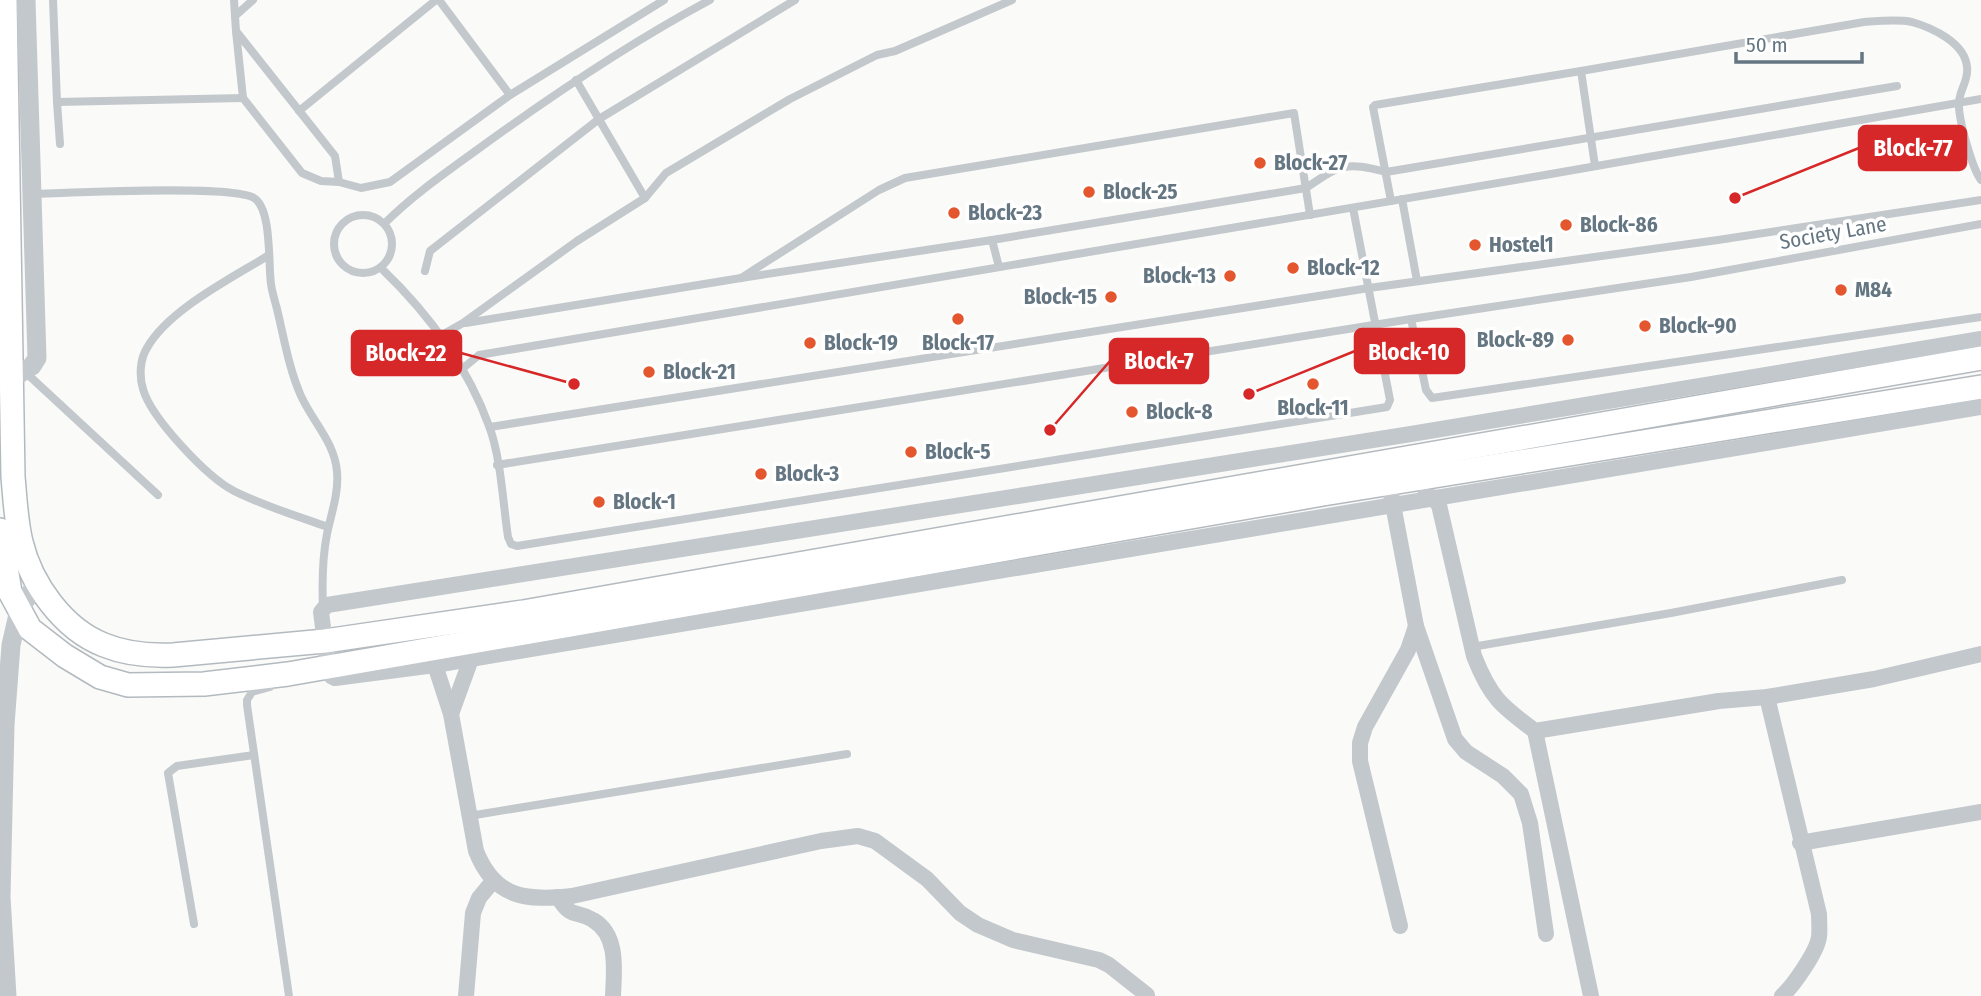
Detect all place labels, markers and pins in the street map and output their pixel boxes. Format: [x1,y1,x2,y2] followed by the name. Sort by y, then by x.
[1859,126,1966,170] callout: Block-77
[1274,150,1347,176] place label: Block-27
[1252,155,1268,171] marker: Block-27
[1103,179,1178,205] place label: Block-25
[1081,184,1097,200] marker: Block-25
[968,200,1042,226] place label: Block-23
[946,205,962,221] marker: Block-23
[1580,212,1658,238] place label: Block-86
[1558,217,1574,233] marker: Block-86
[1489,232,1554,258] place label: Hostel1
[1467,237,1483,253] marker: Hostel1
[1307,255,1380,281] place label: Block-12
[1285,260,1301,276] marker: Block-12
[1143,263,1216,289] place label: Block-13
[1222,268,1238,284] marker: Block-13
[1855,277,1892,303] place label: M84
[1833,282,1849,298] marker: M84
[1024,284,1097,310] place label: Block-15
[1103,289,1119,305] marker: Block-15
[950,311,966,327] marker: Block-17
[1659,313,1737,339] place label: Block-90
[1637,318,1653,334] marker: Block-90
[1477,327,1554,353] place label: Block-89
[1355,329,1464,373] callout: Block-10
[824,330,898,356] place label: Block-19
[922,330,994,356] place label: Block-17
[352,331,461,375] callout: Block-22
[1560,332,1576,348] marker: Block-89
[802,335,818,351] marker: Block-19
[1110,339,1208,383] callout: Block-7
[663,359,736,385] place label: Block-21
[641,364,657,380] marker: Block-21
[1305,376,1321,392] marker: Block-11
[1277,395,1349,421] place label: Block-11
[1146,399,1213,425] place label: Block-8
[1124,404,1140,420] marker: Block-8
[925,439,991,465] place label: Block-5
[903,444,919,460] marker: Block-5
[775,461,839,487] place label: Block-3
[753,466,769,482] marker: Block-3
[613,489,676,515] place label: Block-1
[591,494,607,510] marker: Block-1

